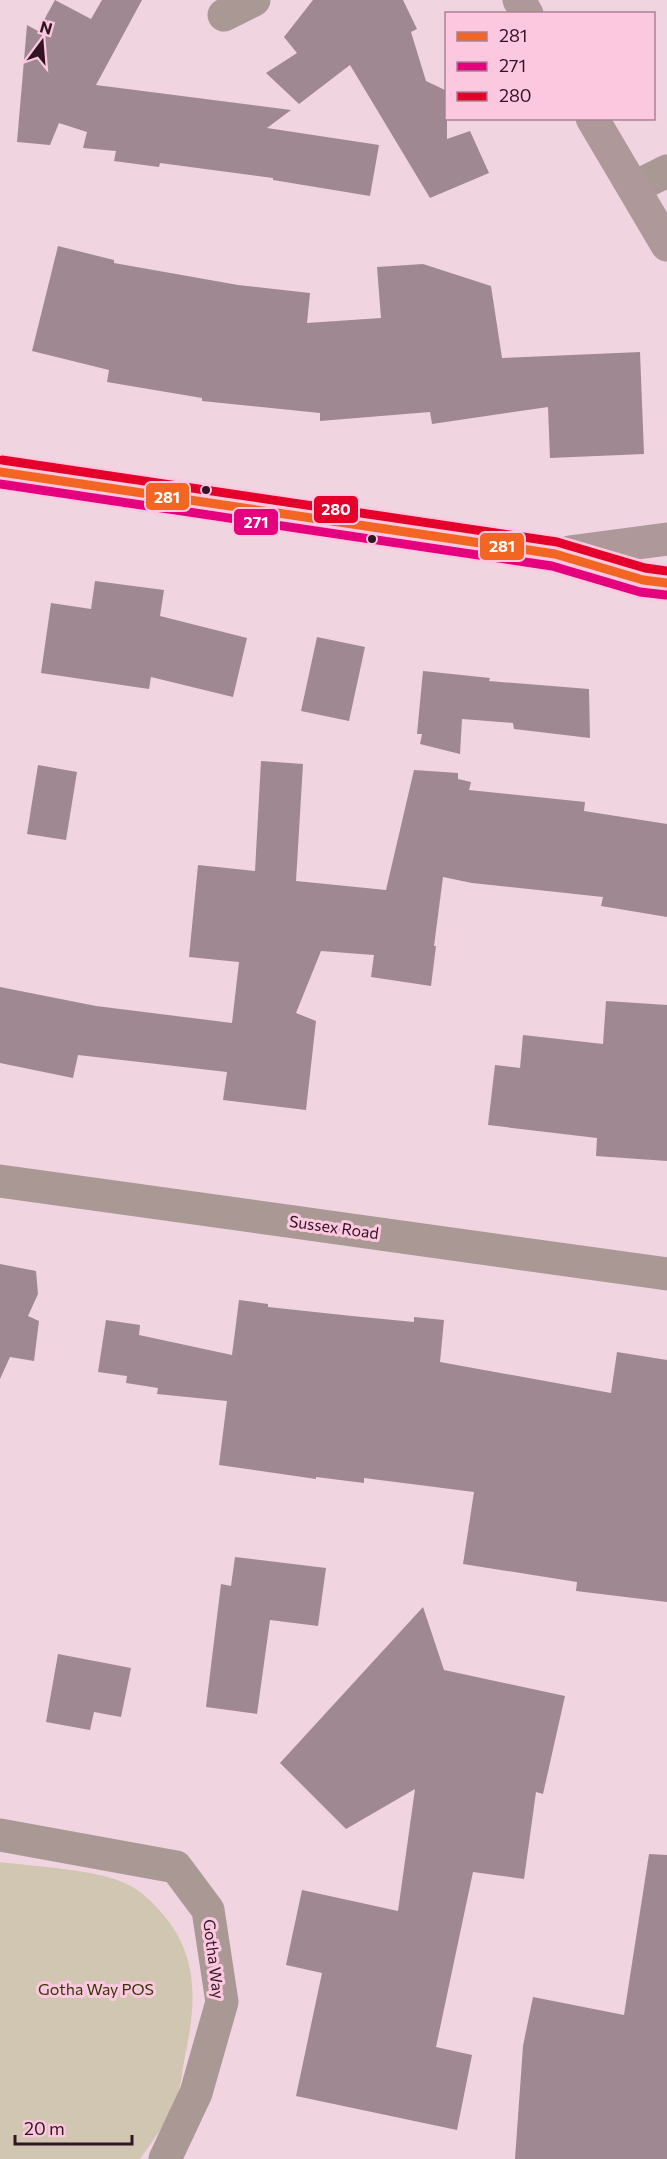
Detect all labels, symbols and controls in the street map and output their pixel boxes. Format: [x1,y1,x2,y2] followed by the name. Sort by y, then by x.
[12,12,72,72] north arrow
[445,12,655,120] legend
[38,16,55,38] text: N
[499,24,528,46] text: 281
[499,54,526,76] text: 271
[499,84,532,106] text: 280
[145,482,190,511] line badge: 281
[200,484,212,496] unlabelled marker
[154,487,180,506] text: 281
[313,495,359,524] line badge: 280
[321,499,351,518] text: 280
[233,508,279,536] line badge: 271
[243,512,269,531] text: 271
[479,532,525,561] line badge: 281
[366,533,378,545] unlabelled marker
[489,536,515,555] text: 281
[288,1211,380,1242] street label: Sussex Road
[200,1918,229,2000] street label: Gotha Way
[38,1979,154,1998] park label: Gotha Way POS
[15,2108,132,2146] scale bar
[24,2117,65,2139] text: 20 m

